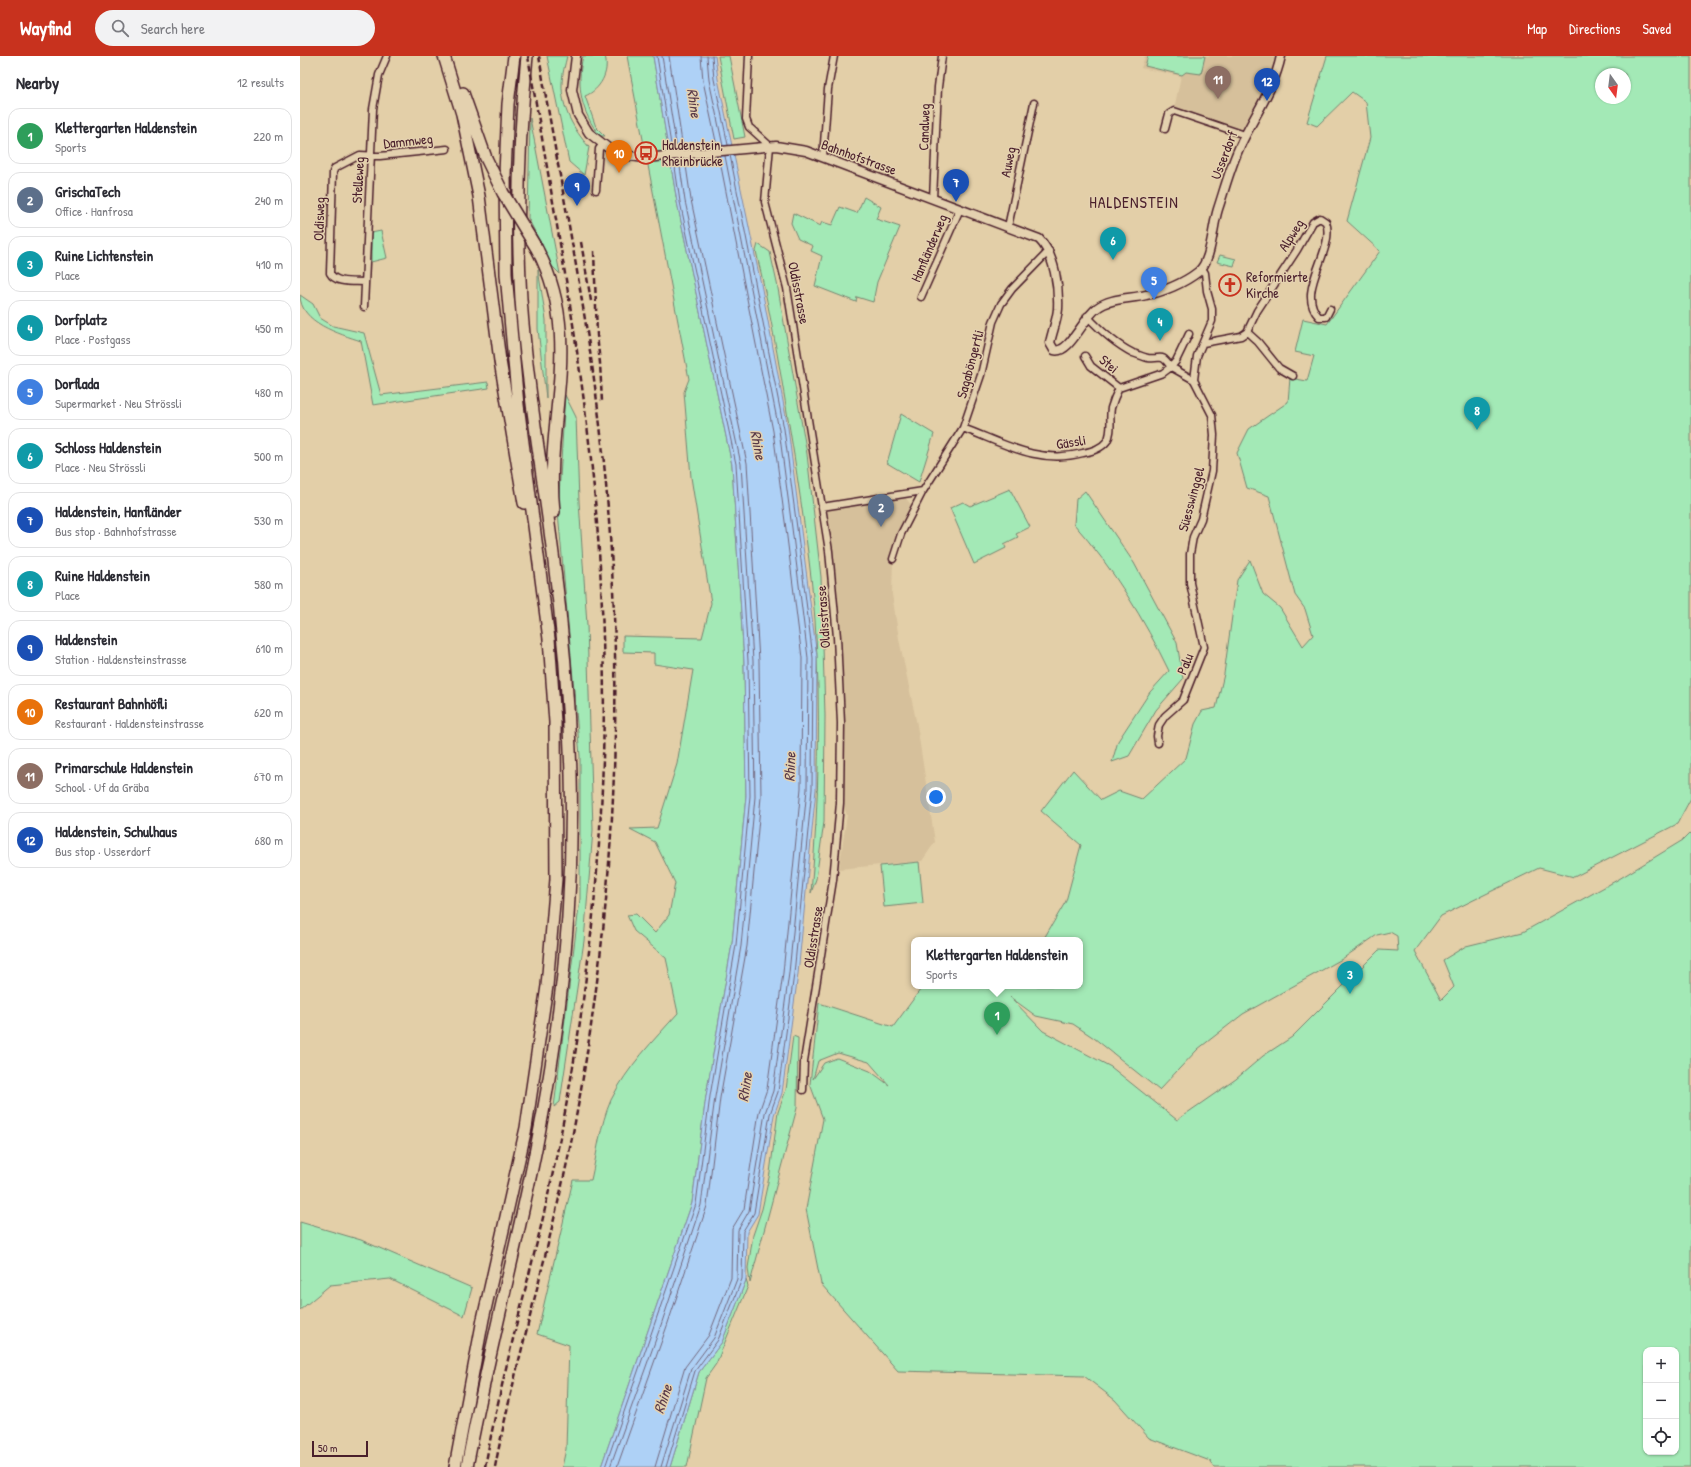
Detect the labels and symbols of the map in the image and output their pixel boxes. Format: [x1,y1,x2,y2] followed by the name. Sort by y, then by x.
[1205,66,1231,99] pin: 11
[1254,68,1280,101] pin: 12
[1595,68,1631,104] north arrow
[682,87,707,120] water label: Rhine
[913,103,935,151] street label: Canalweg
[382,128,434,154] street label: Dammweg
[1206,128,1242,182] street label: Usserdorf
[819,134,900,179] street label: Bahnhofstrasse
[662,135,723,170] place label: Haldenstein, Rheinbrücke
[606,140,632,173] pin: 10
[633,140,659,166] bus stop icon: Haldenstein, Rheinbrücke
[995,145,1021,179] street label: Auweg
[347,156,369,204] street label: Stelleweg
[943,169,969,202] pin: 7
[564,173,590,206] pin: 9
[1089,191,1179,213] district label: HALDENSTEIN
[308,197,330,241] street label: Oldisweg
[906,211,952,285] street label: Hanfländerweg
[1273,215,1309,255] street label: Alpweg
[1100,227,1126,260] pin: 6
[784,260,815,326] street label: Oldisstrasse
[1141,267,1167,300] pin: 5
[1246,267,1308,302] place label: Reformierte Kirche
[1217,272,1243,298] church icon: Reformierte Kirche
[1147,308,1173,341] pin: 4
[951,327,989,401] street label: Sagaböngertli
[1096,350,1123,377] street label: Stei
[1464,397,1490,430] pin: 8
[745,429,772,462] water label: Rhine
[1055,430,1087,453] street label: Gässli
[1173,464,1209,534] street label: Süesswinggel
[868,494,894,527] pin: 2
[811,585,834,649] street label: Oldisstrasse
[1172,650,1198,677] street label: Palu
[778,751,801,782] water label: Rhine
[926,787,946,807] your location
[798,904,827,969] street label: Oldisstrasse
[1337,961,1363,994] pin: 3
[984,1002,1010,1035] pin: 1
[732,1070,757,1103] water label: Rhine
[648,1381,678,1416] water label: Rhine
[312,1439,368,1458] scale bar

